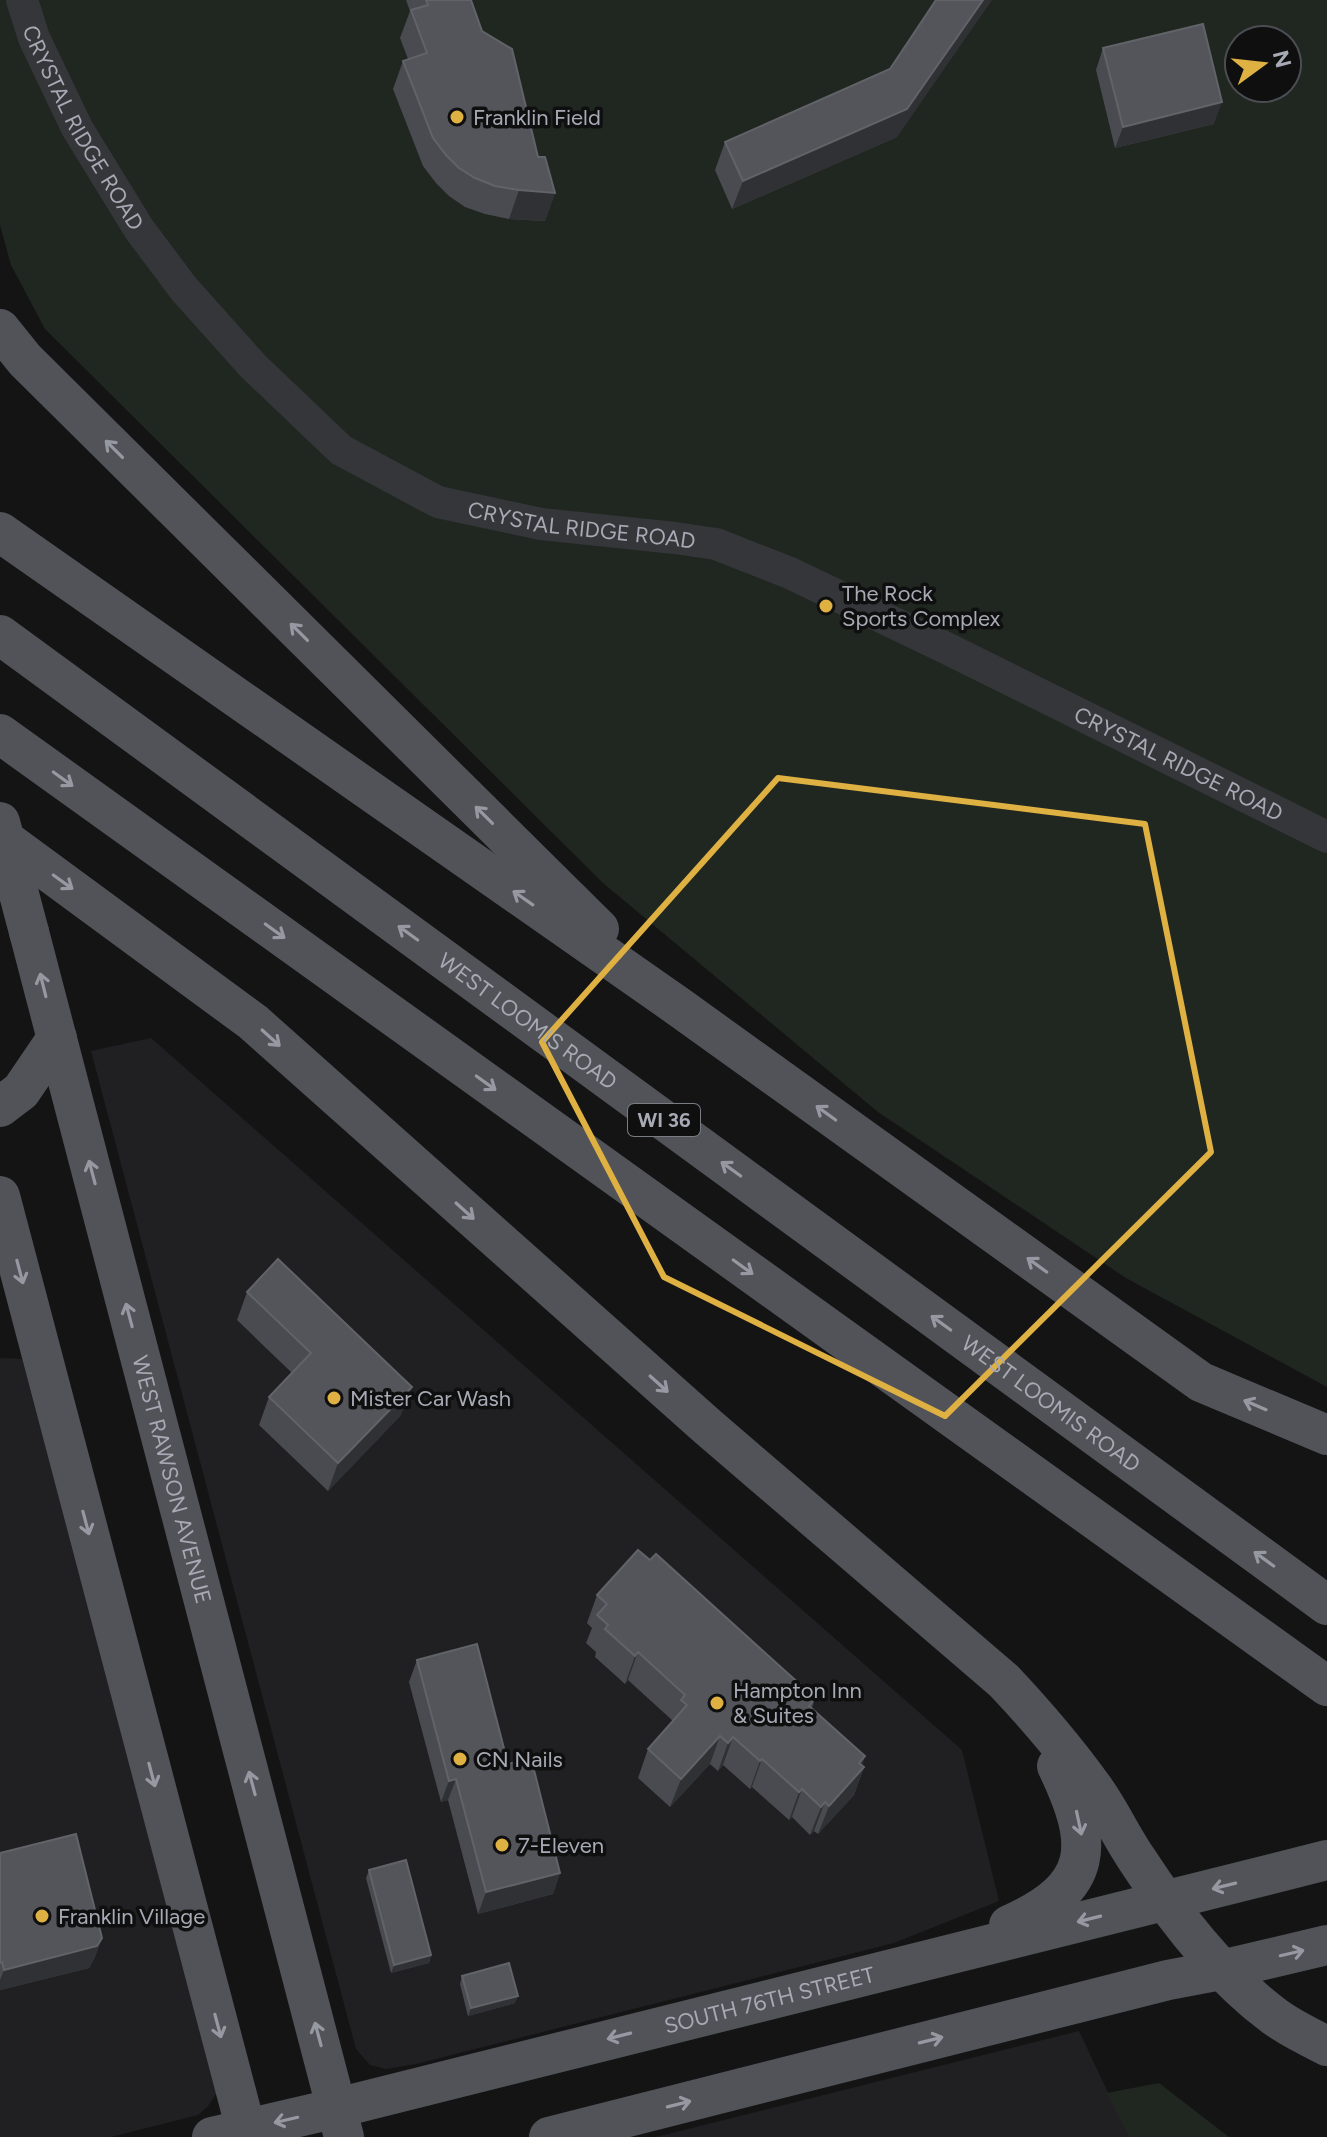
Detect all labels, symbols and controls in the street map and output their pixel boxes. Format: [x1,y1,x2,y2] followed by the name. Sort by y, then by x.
[17,22,149,235] street label: CRYSTAL RIDGE ROAD
[1223,24,1303,104] north arrow
[1267,47,1297,71] text: N
[473,104,601,131] place label: Franklin Field
[448,108,466,126] marker: Franklin Field
[105,440,124,459] one-way arrow
[465,496,697,555] street label: CRYSTAL RIDGE ROAD
[842,580,1001,632] place label: The Rock Sports Complex
[817,597,835,615] marker: The Rock Sports Complex
[290,623,309,642] one-way arrow
[1069,701,1287,827] street label: CRYSTAL RIDGE ROAD
[52,771,74,788] one-way arrow
[474,805,494,824] one-way arrow
[52,874,73,891] one-way arrow
[512,890,534,906] one-way arrow
[263,923,285,939] one-way arrow
[398,925,420,941] one-way arrow
[433,947,622,1096] street label: WEST LOOMIS ROAD
[34,972,49,998] one-way arrow
[261,1029,281,1047] one-way arrow
[474,1074,496,1091] one-way arrow
[628,1104,700,1136] road number: WI 36
[816,1105,838,1121] one-way arrow
[84,1160,99,1185] one-way arrow
[721,1161,743,1177] one-way arrow
[455,1202,475,1220] one-way arrow
[1027,1257,1049,1273] one-way arrow
[13,1258,28,1284] one-way arrow
[731,1259,753,1275] one-way arrow
[121,1302,136,1328] one-way arrow
[931,1314,952,1331] one-way arrow
[956,1329,1146,1478] street label: WEST LOOMIS ROAD
[126,1353,217,1607] street label: WEST RAWSON AVENUE
[649,1374,669,1392] one-way arrow
[350,1385,511,1412] place label: Mister Car Wash
[325,1389,343,1407] marker: Mister Car Wash
[1243,1397,1268,1411] one-way arrow
[79,1510,94,1536] one-way arrow
[1254,1550,1275,1567] one-way arrow
[733,1677,862,1729] place label: Hampton Inn & Suites
[708,1694,726,1712] marker: Hampton Inn & Suites
[476,1746,563,1773] place label: CN Nails
[451,1750,469,1768] marker: CN Nails
[146,1761,161,1787] one-way arrow
[244,1770,259,1796] one-way arrow
[1072,1810,1087,1836] one-way arrow
[518,1832,604,1859] place label: 7-Eleven
[493,1836,511,1854] marker: 7-Eleven
[1212,1879,1238,1894] one-way arrow
[58,1903,205,1930] place label: Franklin Village
[33,1907,51,1925] marker: Franklin Village
[1077,1913,1103,1928] one-way arrow
[1279,1945,1305,1960] one-way arrow
[661,1961,878,2040] street label: SOUTH 76TH STREET
[212,2013,227,2039] one-way arrow
[309,2022,324,2048] one-way arrow
[607,2030,633,2045] one-way arrow
[917,2032,943,2047] one-way arrow
[665,2095,691,2110] one-way arrow
[273,2113,299,2128] one-way arrow

